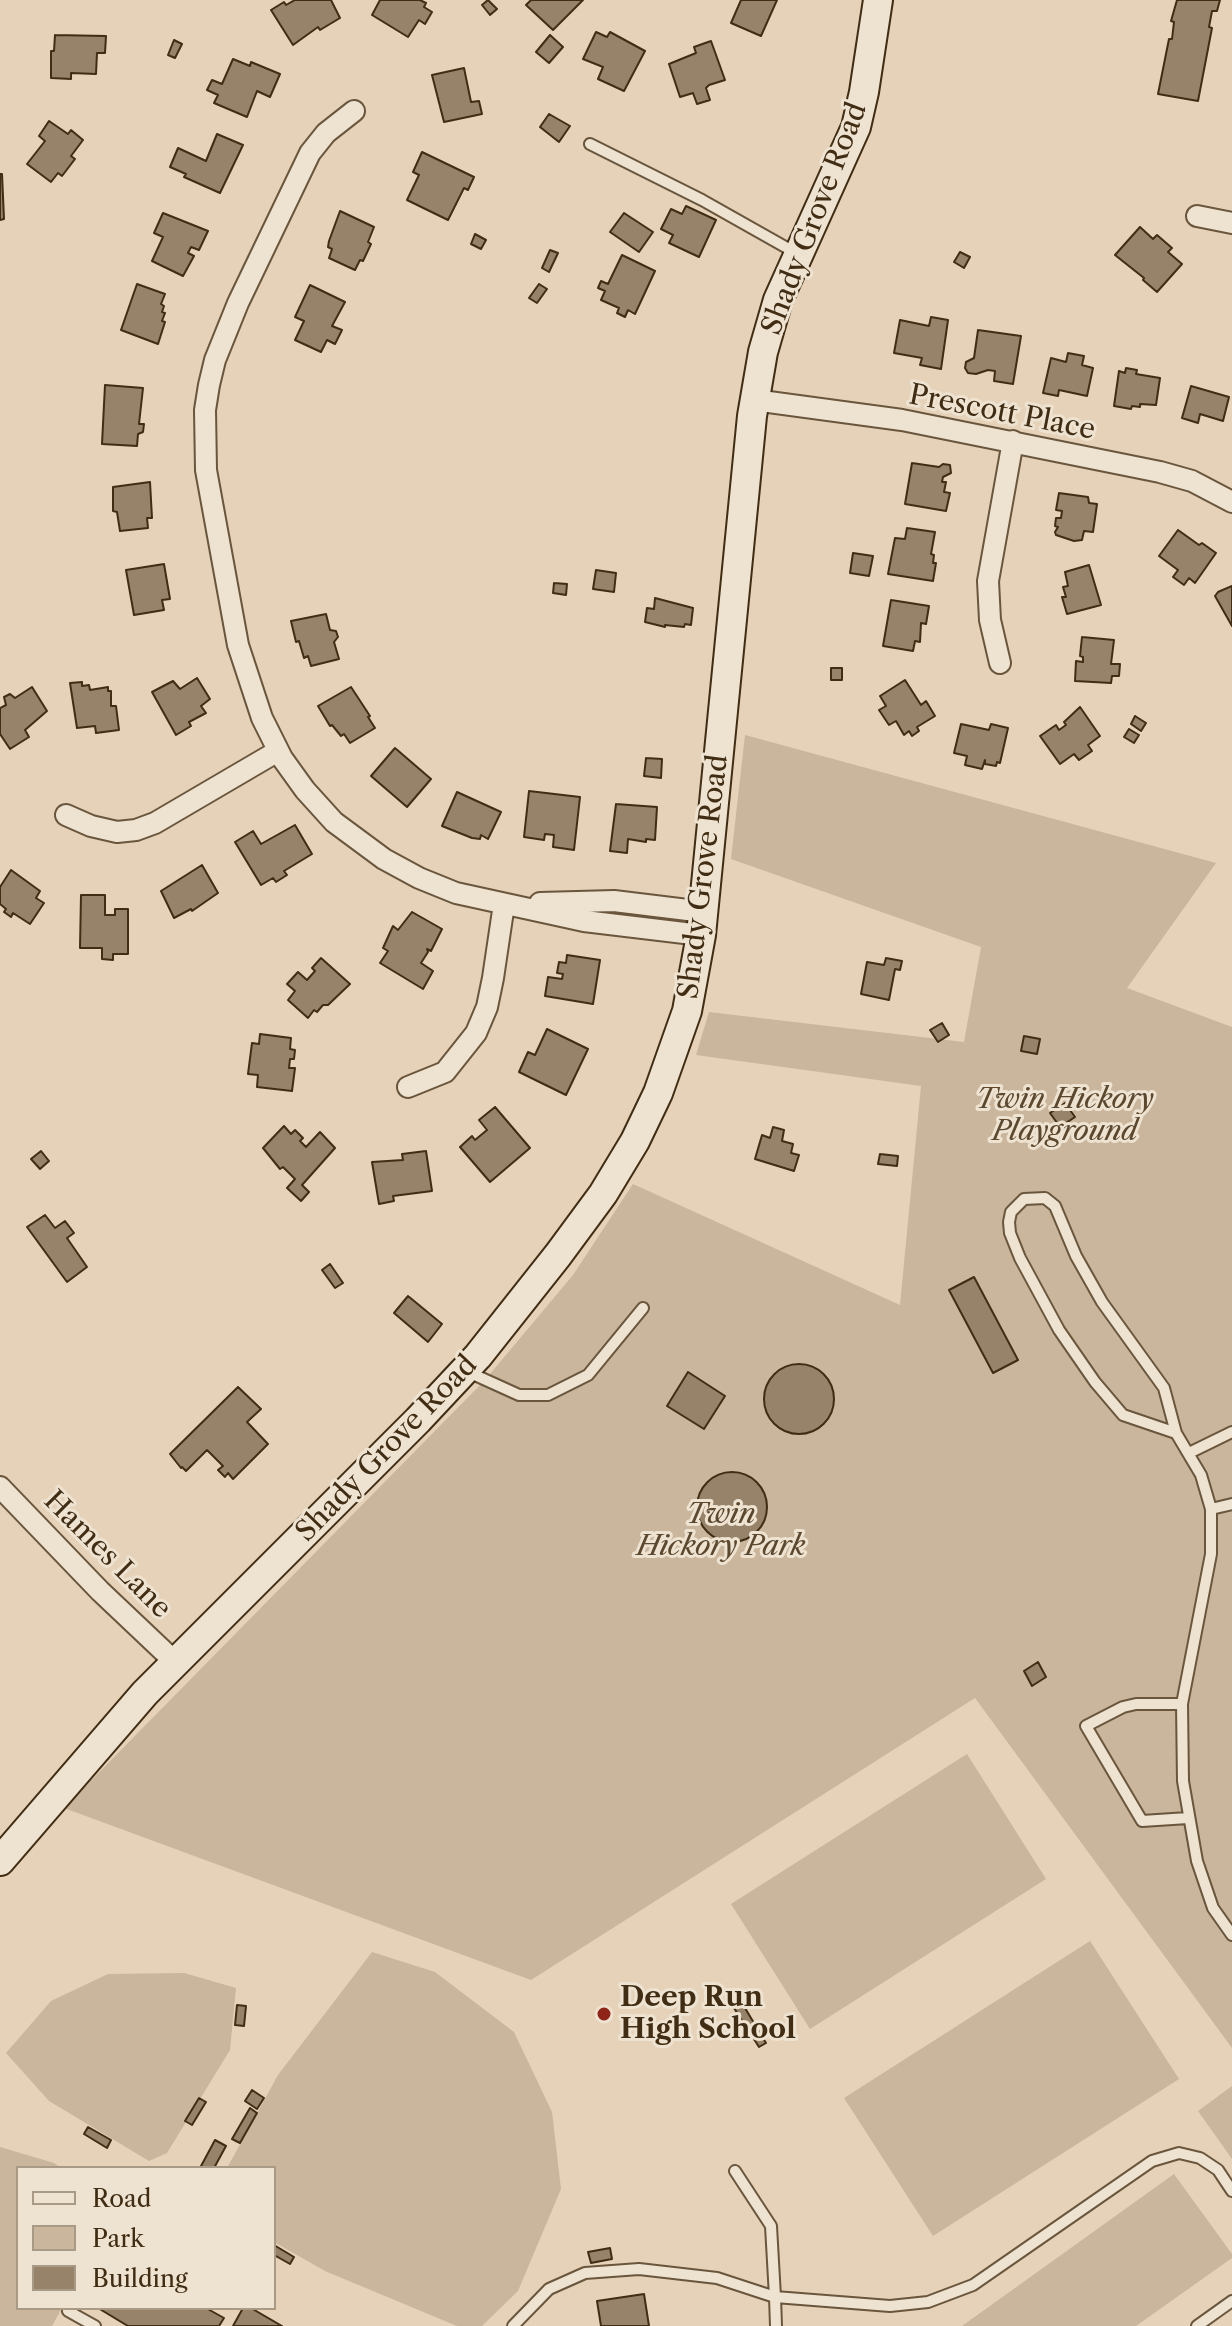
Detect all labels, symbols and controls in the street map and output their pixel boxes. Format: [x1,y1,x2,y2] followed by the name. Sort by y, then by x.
[755,98,875,340] street label: Shady Grove Road
[906,378,1098,448] street label: Prescott Place
[672,753,736,1001] street label: Shady Grove Road
[976,1083,1154,1149] park label: Twin Hickory Playground
[289,1349,485,1549] street label: Shady Grove Road
[36,1484,178,1626] street label: Hames Lane
[636,1498,806,1564] park label: Twin Hickory Park
[620,1981,796,2047] place label: Deep Run High School
[595,2005,613,2023] marker: Deep Run High School
[16,2166,276,2310] legend
[92,2184,151,2213] text: Road
[92,2224,144,2253] text: Park
[92,2264,188,2293] text: Building

